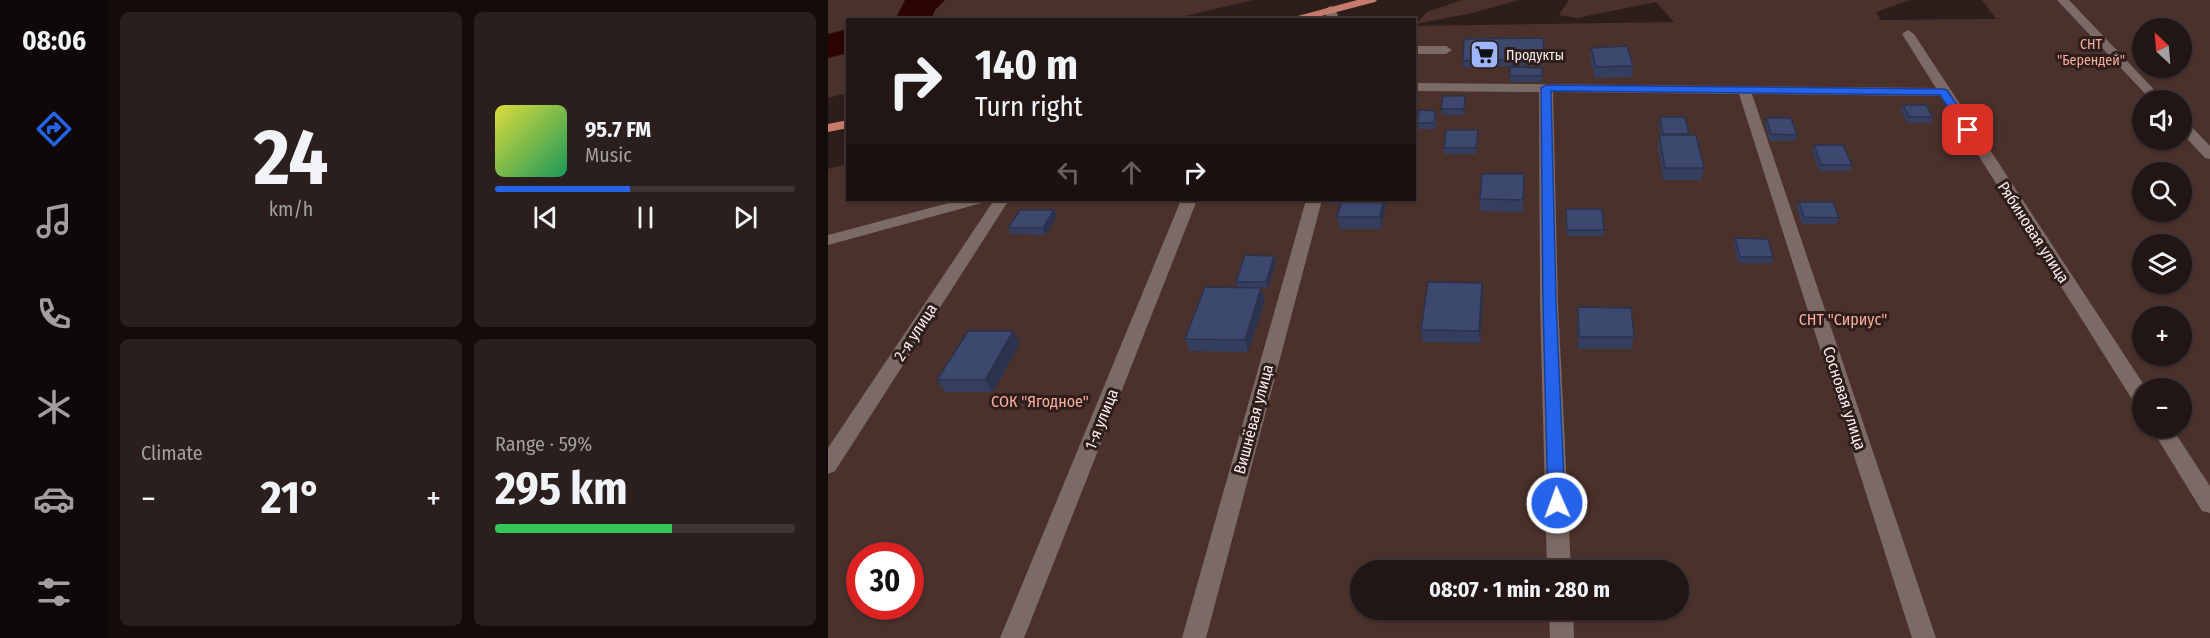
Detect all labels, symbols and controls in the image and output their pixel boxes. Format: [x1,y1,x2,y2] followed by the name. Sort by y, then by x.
[2132,18,2192,78] north arrow
[2132,18,2192,438] map controls
[22,25,86,57] text: 08:06
[2057,36,2125,69] park label: СНТ "Берендей"
[1469,39,1501,71] supermarket icon: Продукты
[975,40,1078,90] text: 140 m
[876,42,954,120] icon: right
[1506,47,1564,64] place label: Продукты
[2132,90,2192,150] button: sound
[975,91,1083,123] text: Turn right
[1942,104,1993,155] pin
[33,108,75,150] icon: directions
[254,111,328,205] text: 24
[1951,113,1984,146] icon: arrive
[585,116,651,143] text: 95.7 FM
[585,143,632,167] text: Music
[1052,156,1085,189] icon: left
[1115,156,1148,189] icon: ahead
[1178,156,1211,189] icon: right
[2132,162,2192,222] button: search
[1994,178,2074,287] street label: Рябиновая улица
[269,197,313,221] text: km/h
[33,200,75,242] icon: music
[529,201,562,234] icon: previous
[629,201,662,234] icon: pause
[729,201,762,234] icon: next
[2132,234,2192,294] button: layers
[33,293,75,335] icon: phone
[890,300,941,365] street label: 2-я улица
[2132,306,2192,366] button: +
[1799,310,1887,329] park label: СНТ "Сириус"
[1819,344,1870,452] street label: Сосновая улица
[1230,362,1277,476] street label: Вишнёвая улица
[2132,378,2192,438] button: −
[33,386,75,428] icon: climate
[1081,386,1122,452] street label: 1-я улица
[991,392,1089,411] park label: СОК "Ягодное"
[495,432,592,456] text: Range · 59%
[141,441,203,465] text: Climate
[495,462,628,516] text: 295 km
[261,471,321,525] text: 21°
[1525,471,1589,535] position arrow
[33,478,75,520] icon: car
[141,479,156,519] text: −
[426,479,441,519] text: +
[846,542,924,620] speed limit sign: 30
[33,571,75,613] icon: filters
[1429,576,1610,603] text: 08:07 · 1 min · 280 m

